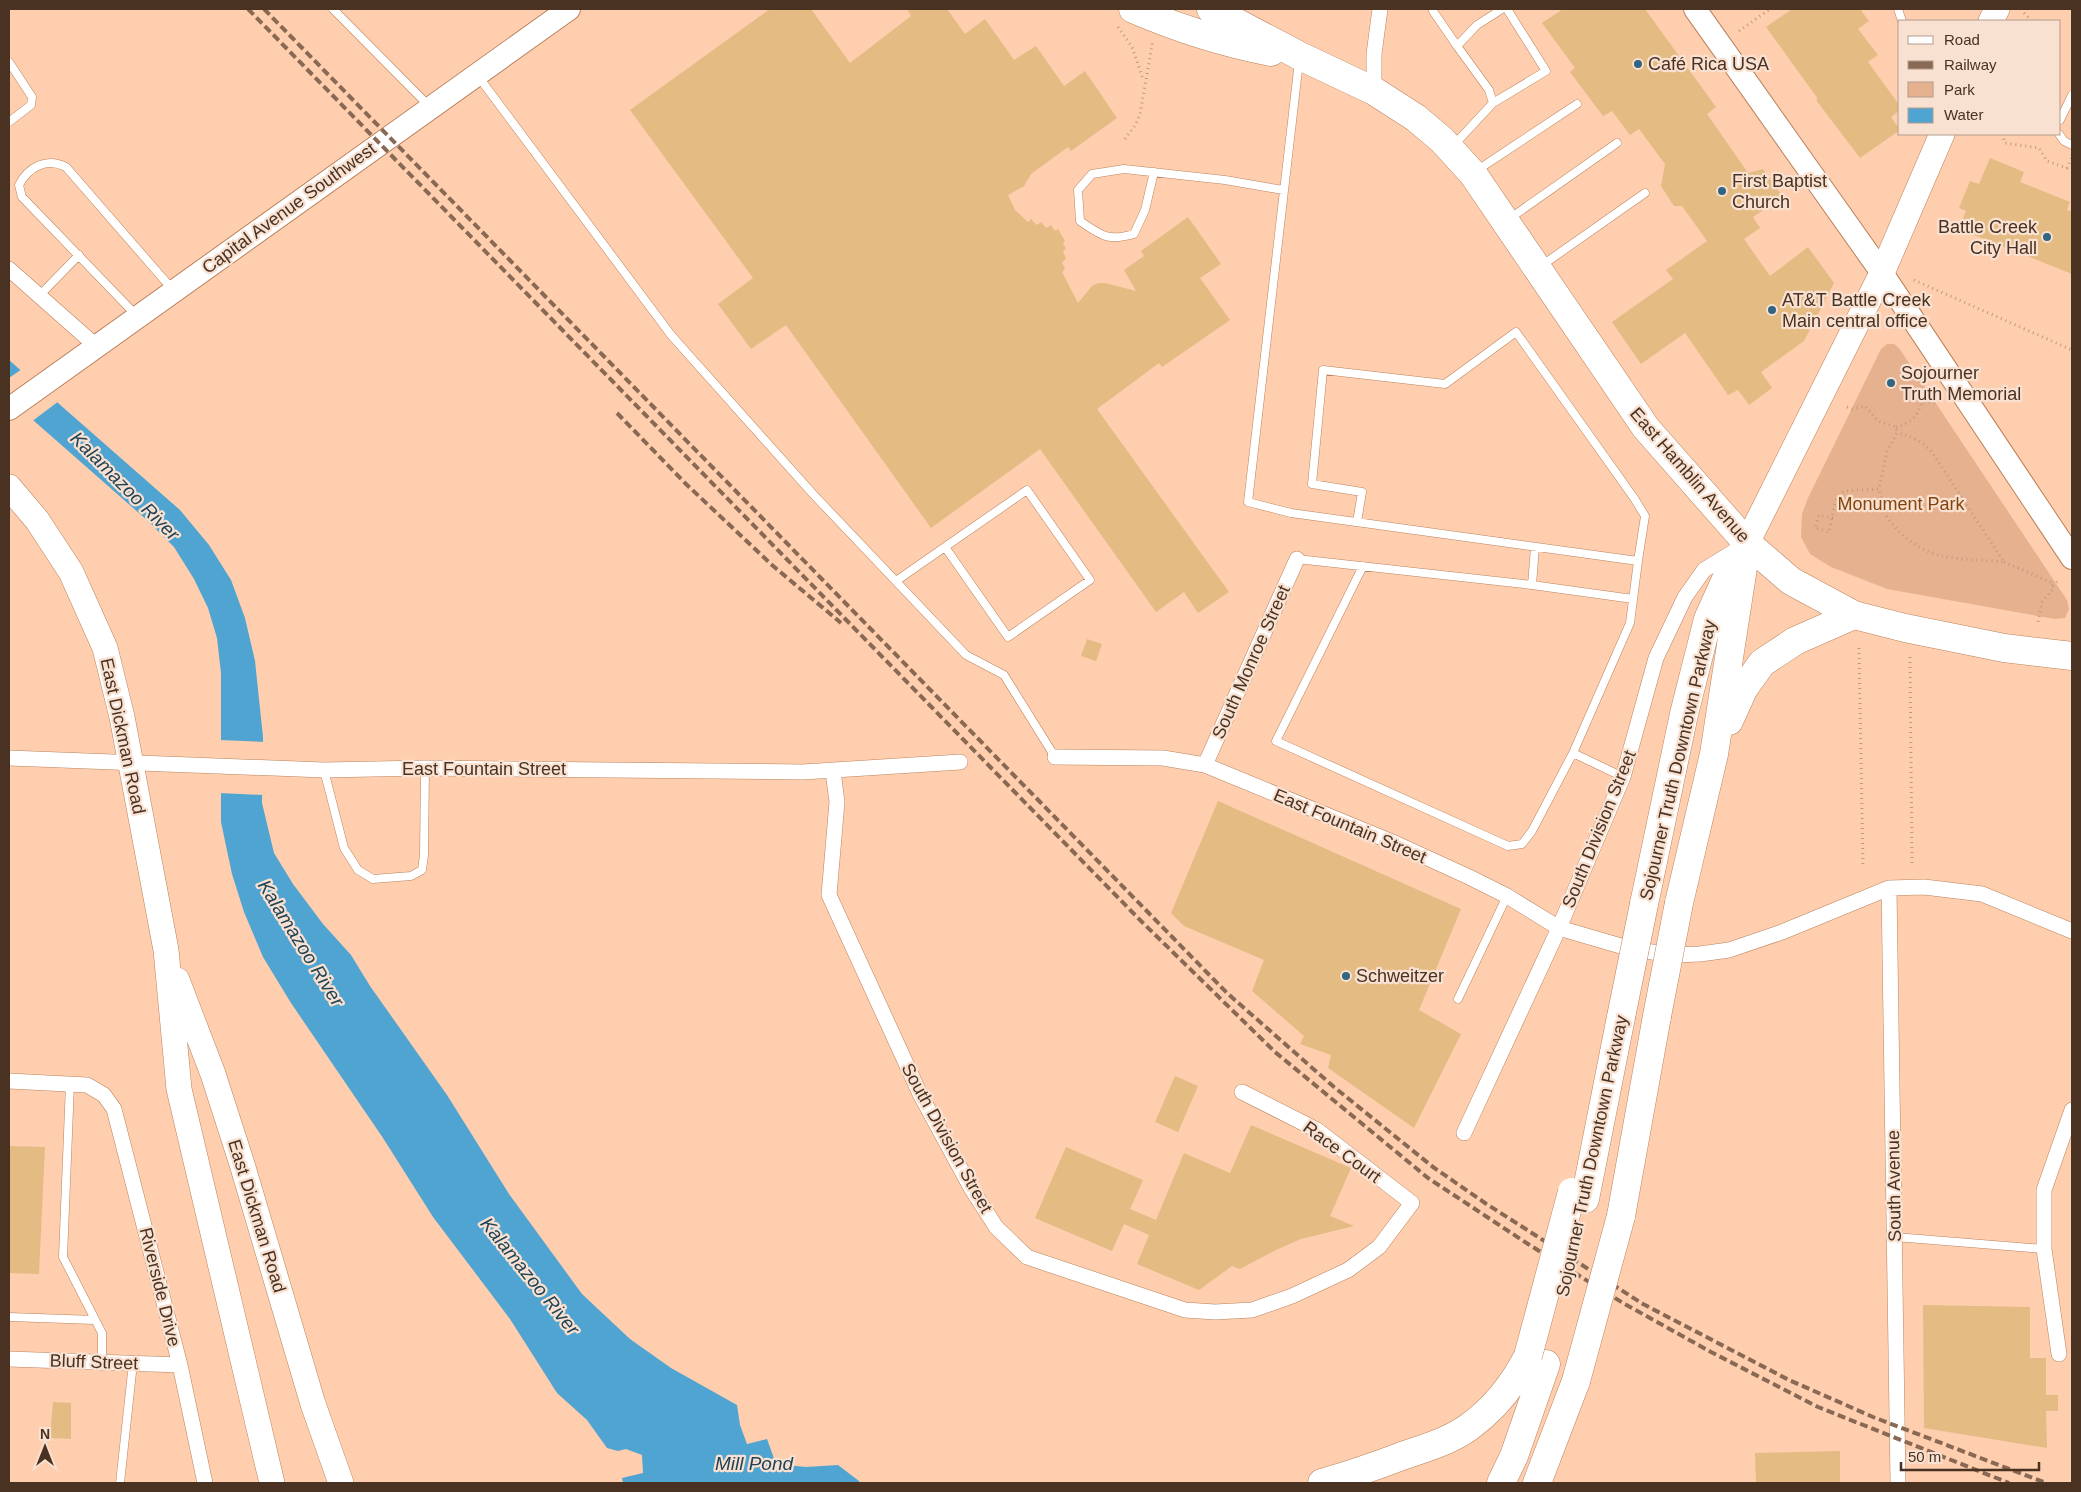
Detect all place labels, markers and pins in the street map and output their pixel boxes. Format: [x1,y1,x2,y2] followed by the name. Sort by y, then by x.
[1648,54,1769,74] place label: Café Rica USA
[1632,58,1644,70] marker: Café Rica USA
[1732,171,1827,212] place label: First Baptist Church
[1716,185,1728,197] marker: First Baptist Church
[1938,217,2038,258] place label: Battle Creek City Hall
[2041,231,2053,243] marker: Battle Creek City Hall
[1782,290,1931,331] place label: AT&T Battle Creek Main central office
[1766,304,1778,316] marker: AT&T Battle Creek Main central office
[1901,363,2021,404] place label: Sojourner Truth Memorial
[1885,377,1897,389] marker: Sojourner Truth Memorial
[1356,966,1444,986] place label: Schweitzer
[1340,970,1352,982] marker: Schweitzer

